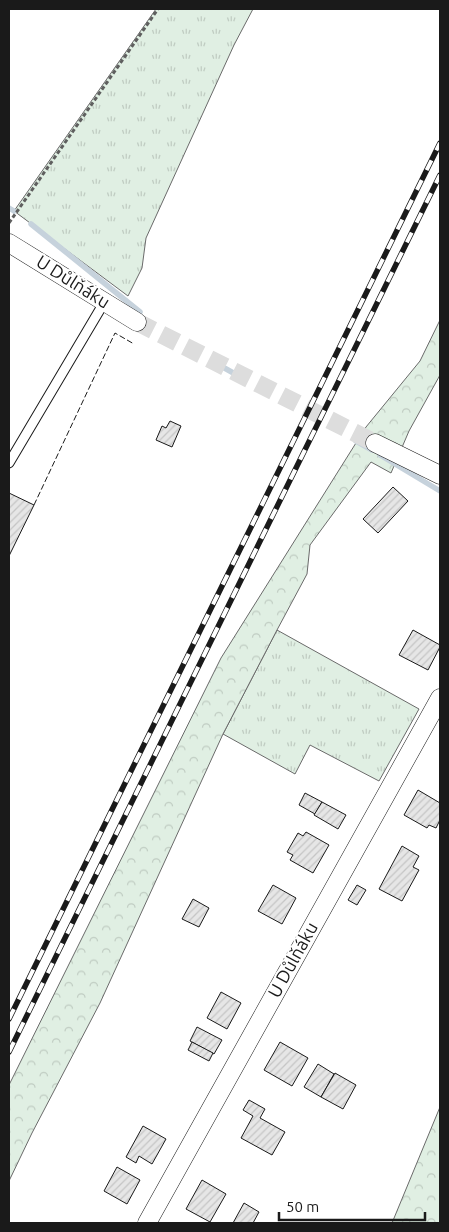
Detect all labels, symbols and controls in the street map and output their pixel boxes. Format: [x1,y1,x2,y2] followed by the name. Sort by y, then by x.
[33,251,114,312] street label: U Důlňáku
[263,918,321,1001] street label: U Důlňáku
[279,1190,425,1222] scale bar
[286,1198,319,1215] text: 50 m

